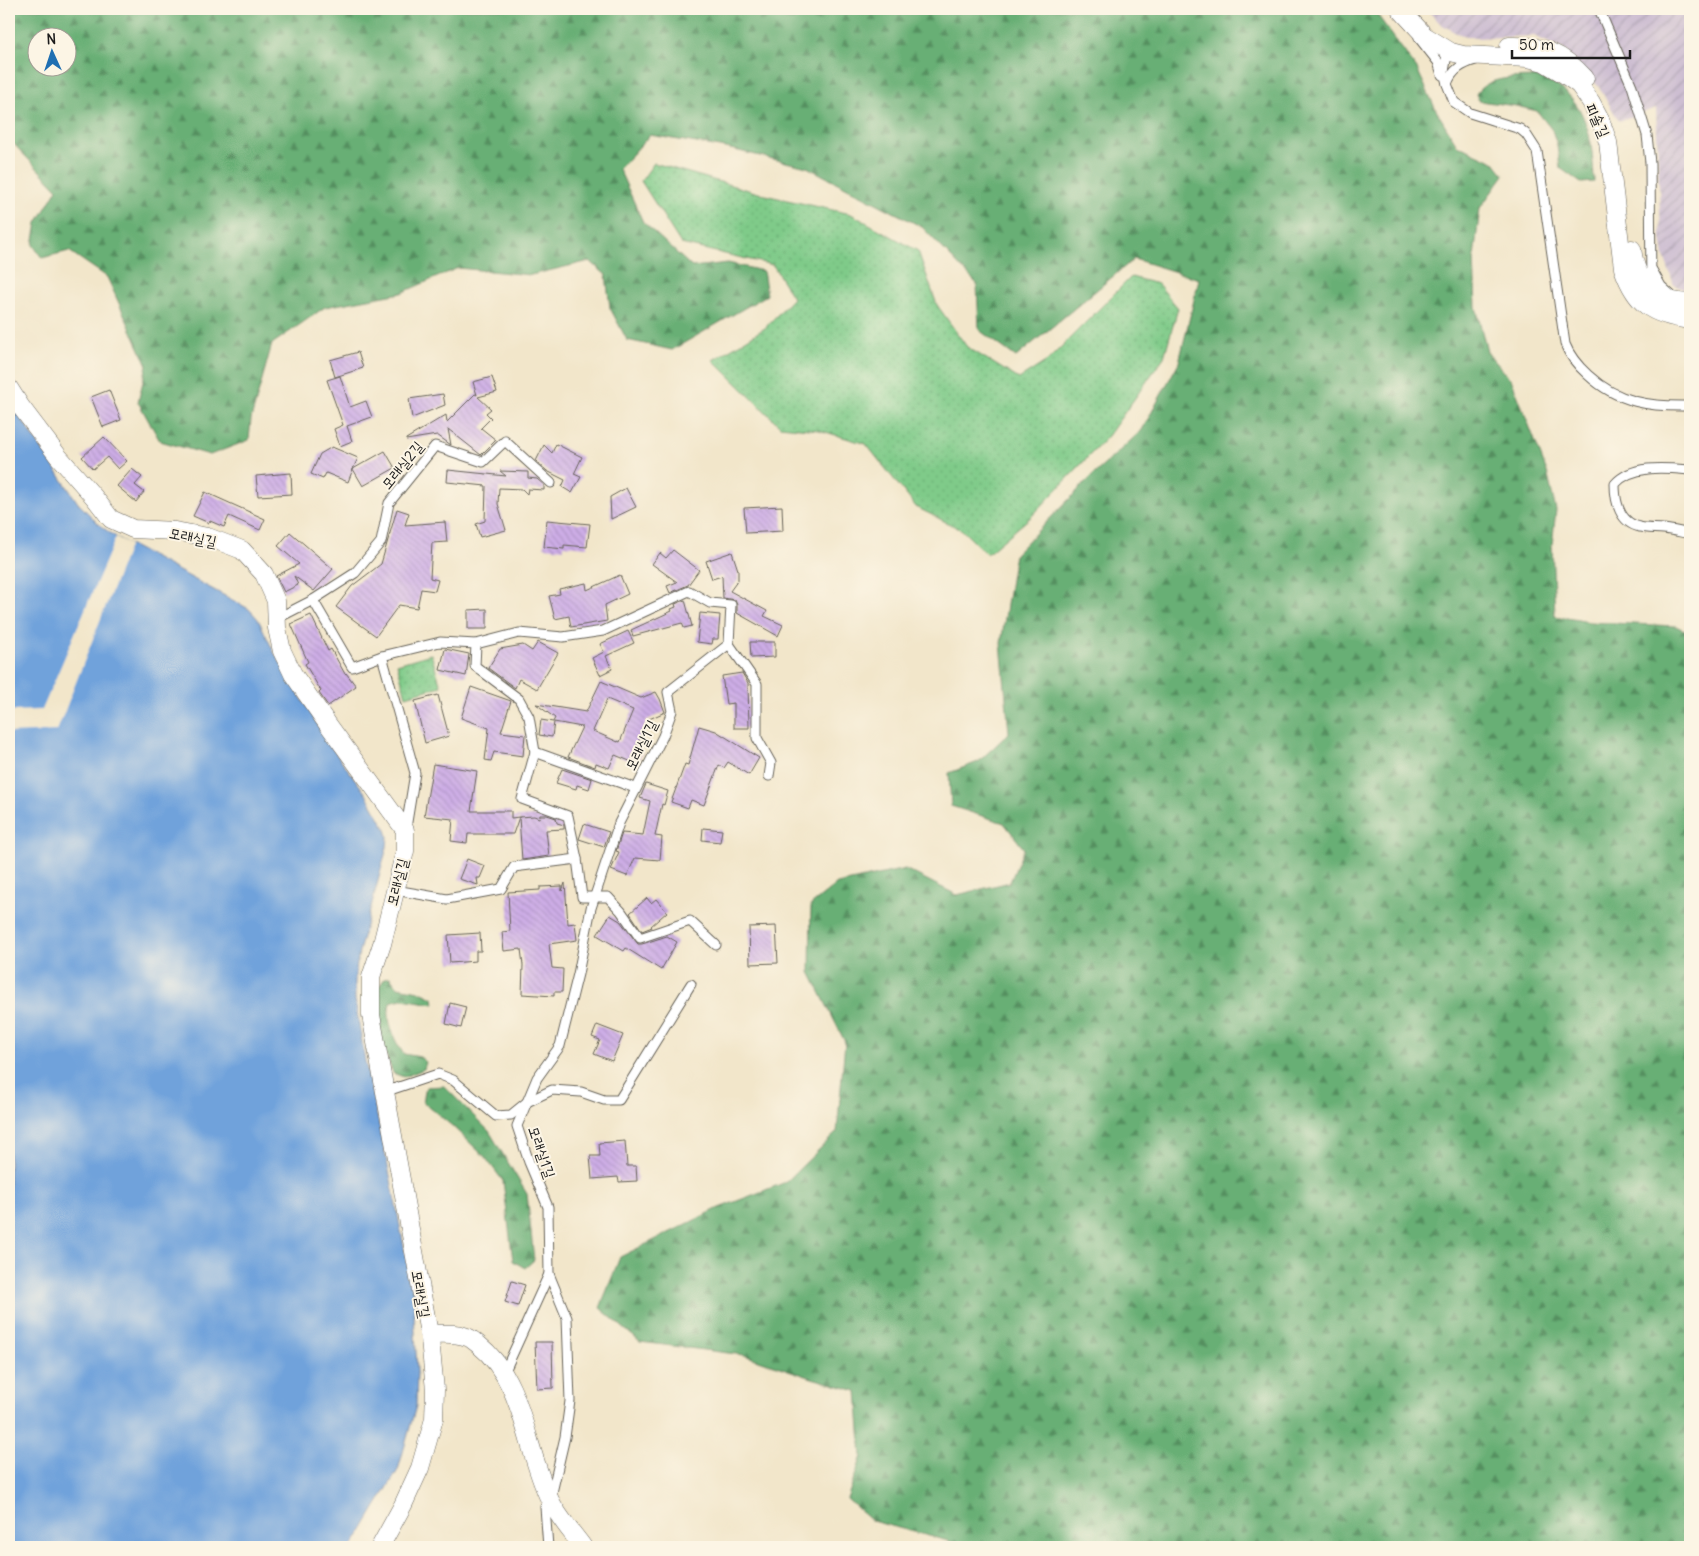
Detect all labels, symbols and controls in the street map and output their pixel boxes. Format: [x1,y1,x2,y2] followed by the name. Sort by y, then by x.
[28,28,78,78] north arrow
[1512,28,1629,60] scale bar
[46,30,57,48] text: N
[1519,35,1554,54] text: 50 m
[1582,100,1614,140] street label: 피솔길
[377,437,427,493] street label: 모래실2길
[167,523,219,551] street label: 모래실길
[621,716,661,774] street label: 모래실1길
[382,856,412,908] street label: 모래실길
[524,1123,560,1181] street label: 모래실1길
[407,1269,435,1319] street label: 모래실길

